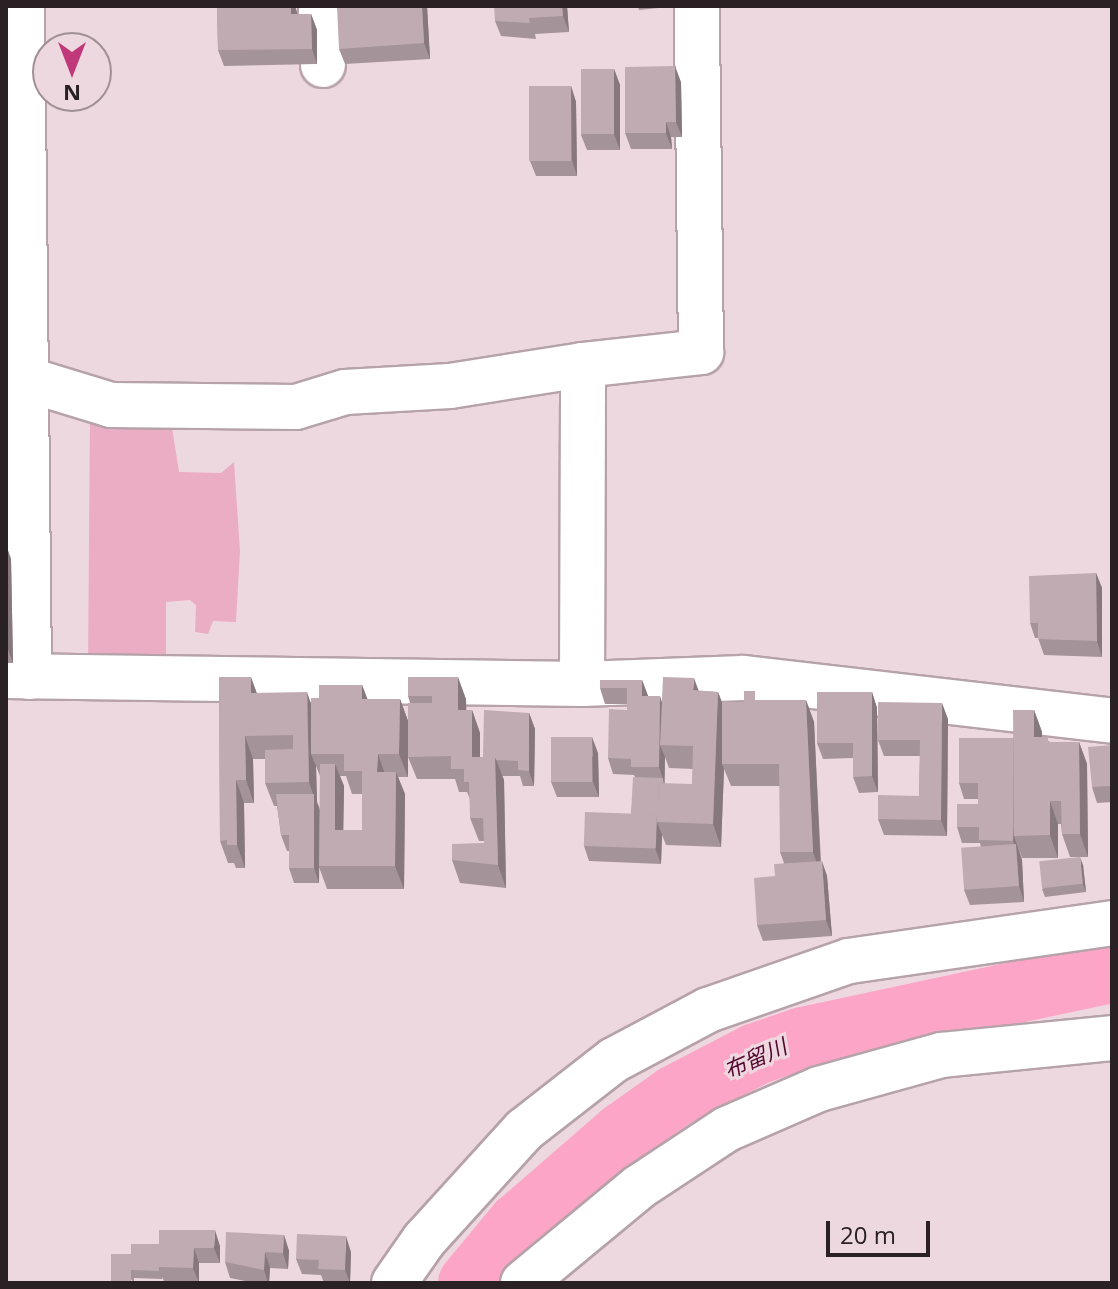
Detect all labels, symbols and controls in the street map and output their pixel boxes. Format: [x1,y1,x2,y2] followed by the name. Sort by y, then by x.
[32,32,112,112] north arrow
[63,79,81,109] text: N
[719,1033,791,1083] water label: 布留川
[830,1205,934,1255] scale bar
[840,1218,896,1251] text: 20 m

